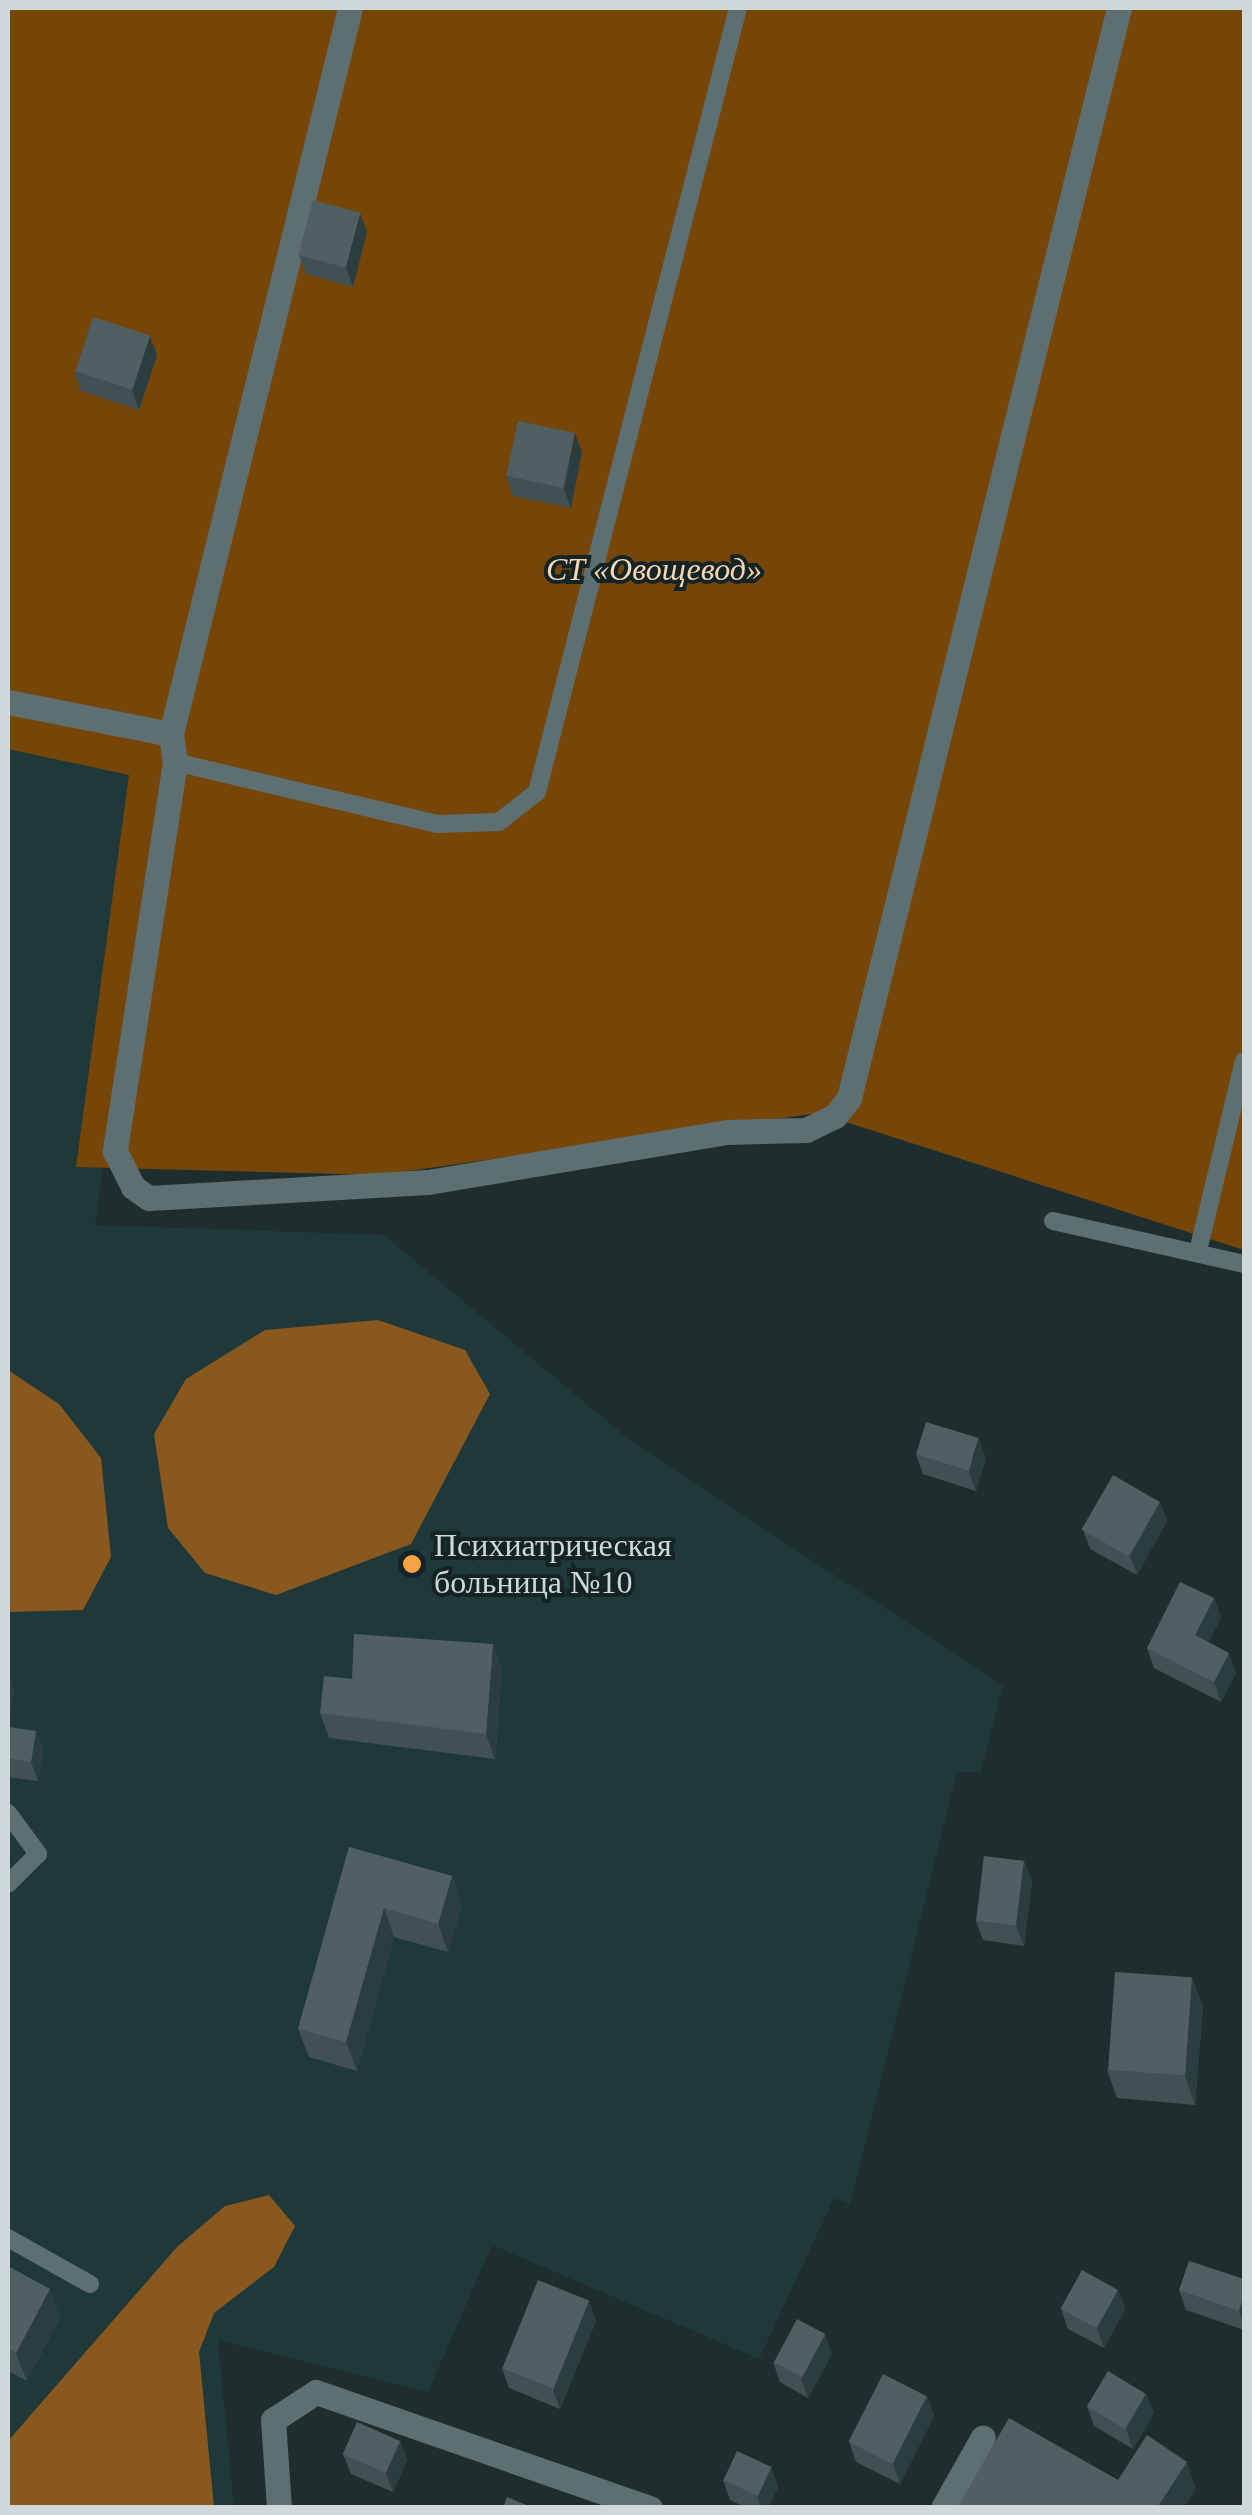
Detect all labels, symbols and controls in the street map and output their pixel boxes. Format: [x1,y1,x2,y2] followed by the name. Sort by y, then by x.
[546,550,762,588] park label: СТ «Овощевод»
[434,1527,672,1602] place label: Психиатрическая больница №10
[399,1551,425,1577] marker: Психиатрическая больница №10

